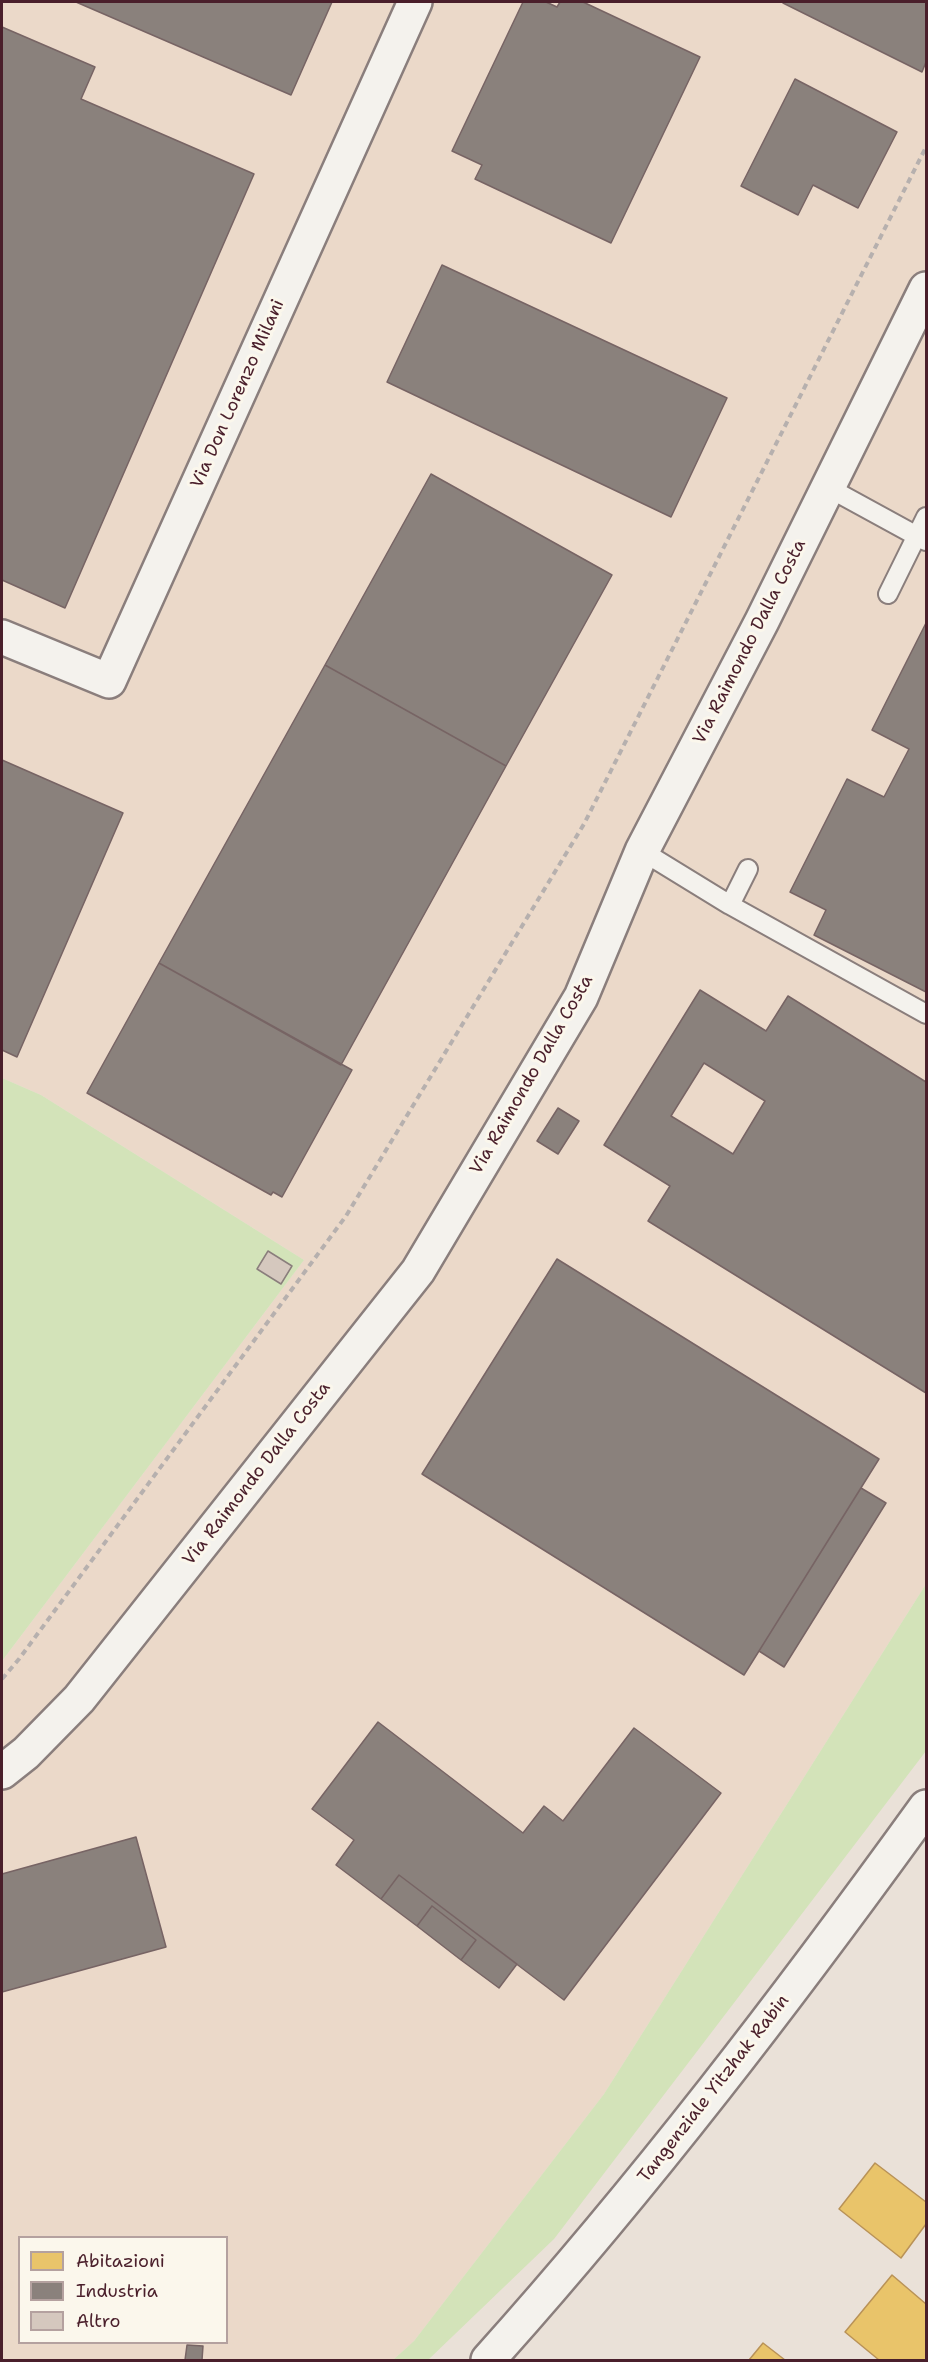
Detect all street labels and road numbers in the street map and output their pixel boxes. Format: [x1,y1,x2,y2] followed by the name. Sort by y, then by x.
[187,296,289,492] street label: Via Don Lorenzo Milani
[689,536,811,748] street label: Via Raimondo Dalla Costa
[466,971,598,1179] street label: Via Raimondo Dalla Costa
[179,1378,335,1570] street label: Via Raimondo Dalla Costa
[634,1991,794,2187] street label: Tangenziale Yitzhak Rabin

